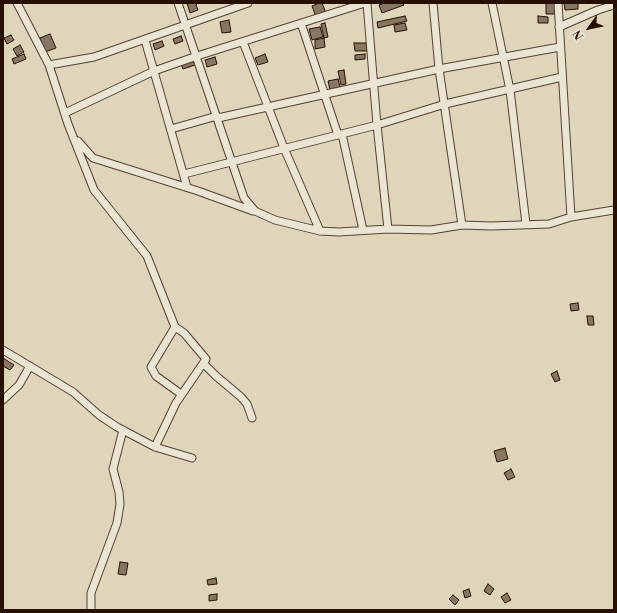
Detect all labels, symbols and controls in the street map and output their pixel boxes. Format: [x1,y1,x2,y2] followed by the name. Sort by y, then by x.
[569,8,609,48] north arrow
[571,27,587,42] text: N

